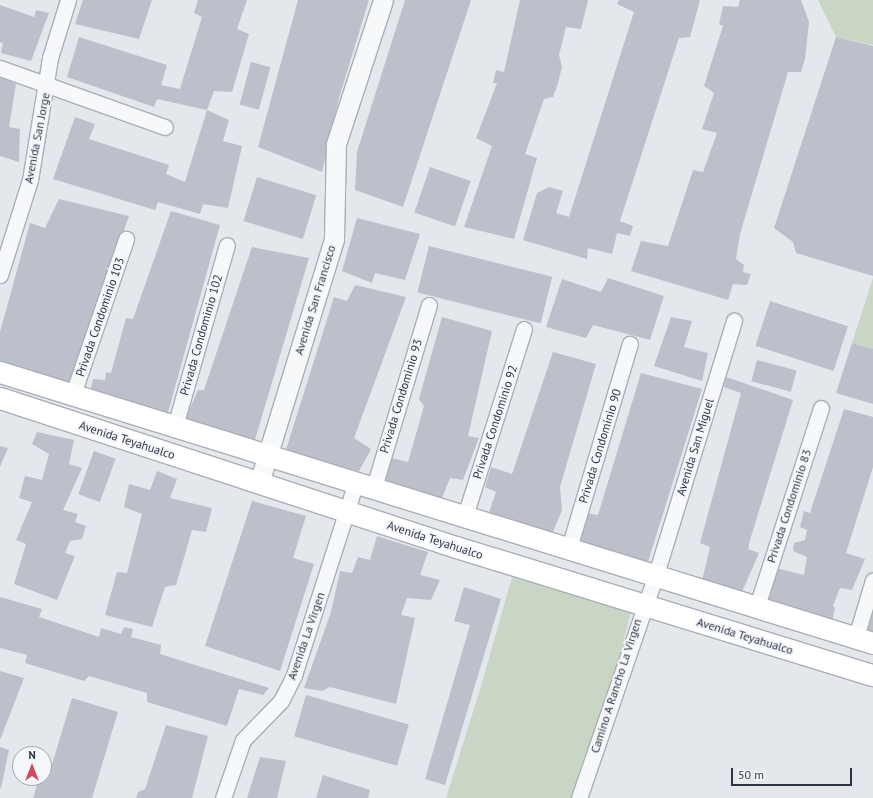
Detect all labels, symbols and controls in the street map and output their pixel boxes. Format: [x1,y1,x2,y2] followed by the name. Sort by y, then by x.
[21,91,53,185] street label: Avenida San Jorge
[291,243,339,357] street label: Avenida San Francisco
[73,255,127,379] street label: Privada Condominio 103
[177,273,225,397] street label: Privada Condominio 102
[377,337,425,455] street label: Privada Condominio 93
[470,363,520,481] street label: Privada Condominio 92
[576,387,624,505] street label: Privada Condominio 90
[673,397,717,497] street label: Avenida San Miguel
[77,418,177,462] street label: Avenida Teyahualco
[764,447,814,565] street label: Privada Condominio 83
[385,518,485,562] street label: Avenida Teyahualco
[284,590,328,682] street label: Avenida La Virgen
[695,614,795,658] street label: Avenida Teyahualco
[587,617,645,755] street label: Camino A Rancho La Virgen
[12,746,52,786] north arrow
[28,748,36,762] text: N
[733,760,854,786] scale bar
[738,767,764,782] text: 50 m

